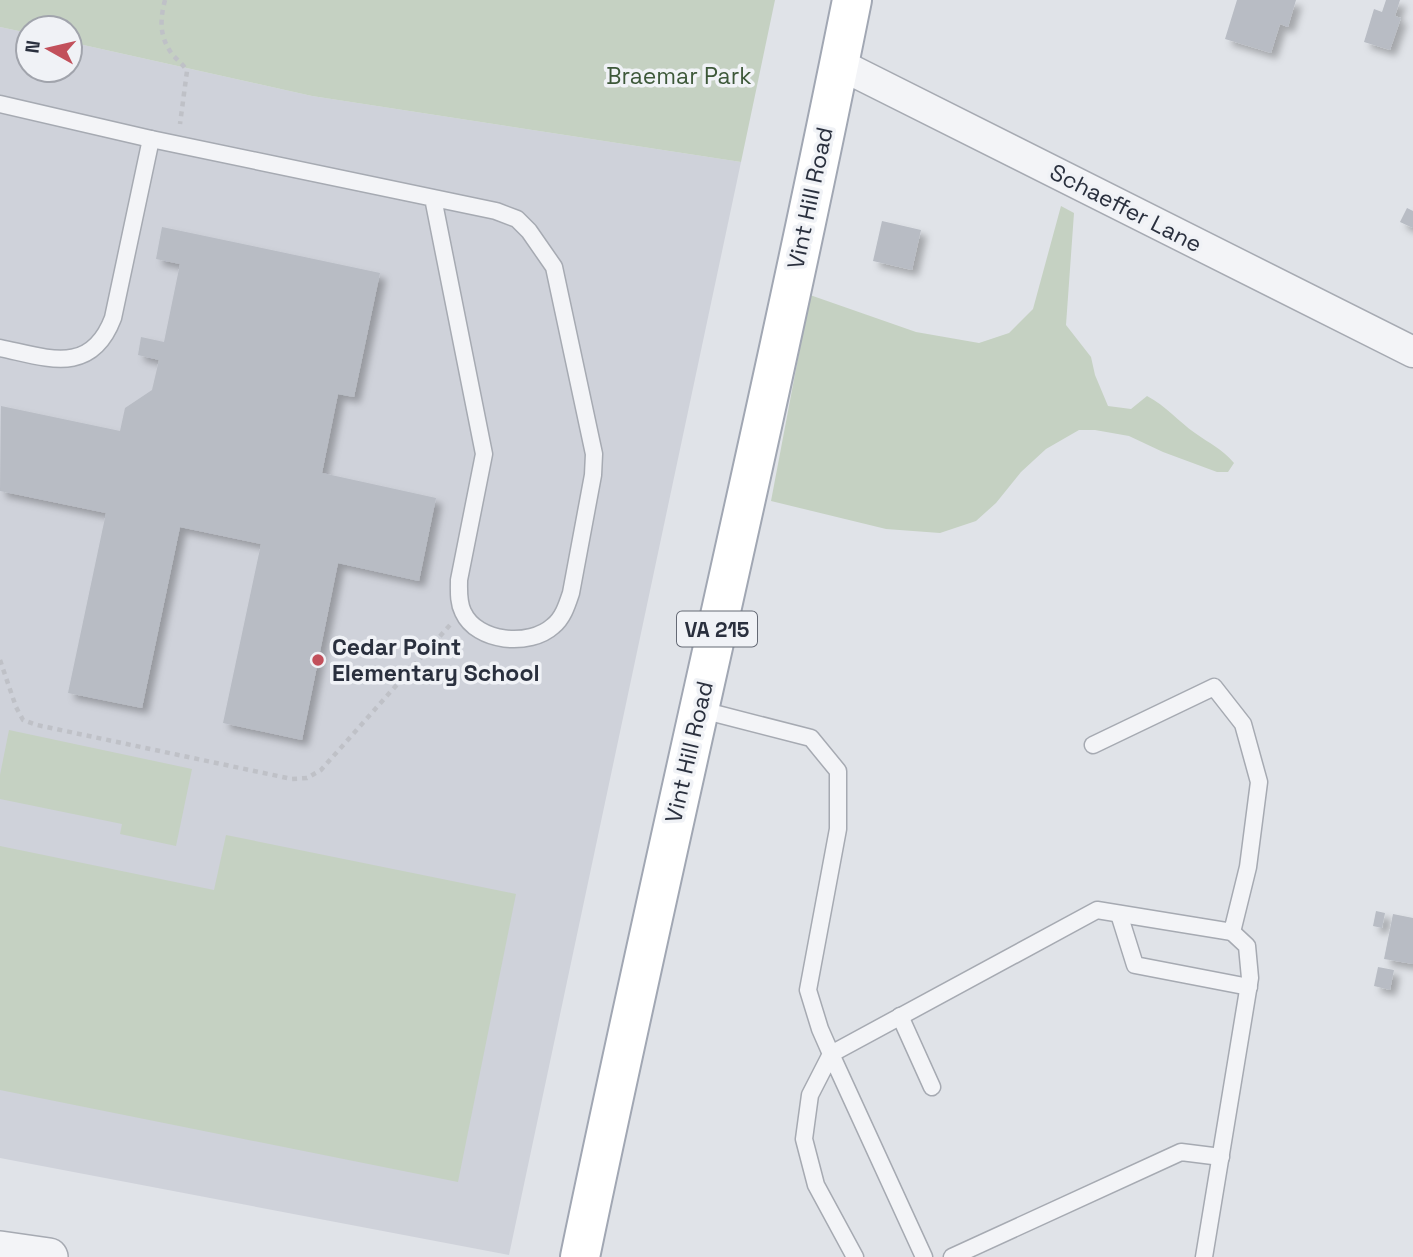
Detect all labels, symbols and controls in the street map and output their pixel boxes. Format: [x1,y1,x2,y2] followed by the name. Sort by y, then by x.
[14,14,84,84] north arrow
[19,39,46,55] text: N
[606,61,752,91] park label: Braemar Park
[780,124,840,272] street label: Vint Hill Road
[1045,157,1207,259] street label: Schaeffer Lane
[677,612,757,646] road number: VA 215
[332,632,540,688] place label: Cedar Point Elementary School
[310,652,326,668] marker: Cedar Point Elementary School
[658,678,720,826] street label: Vint Hill Road

